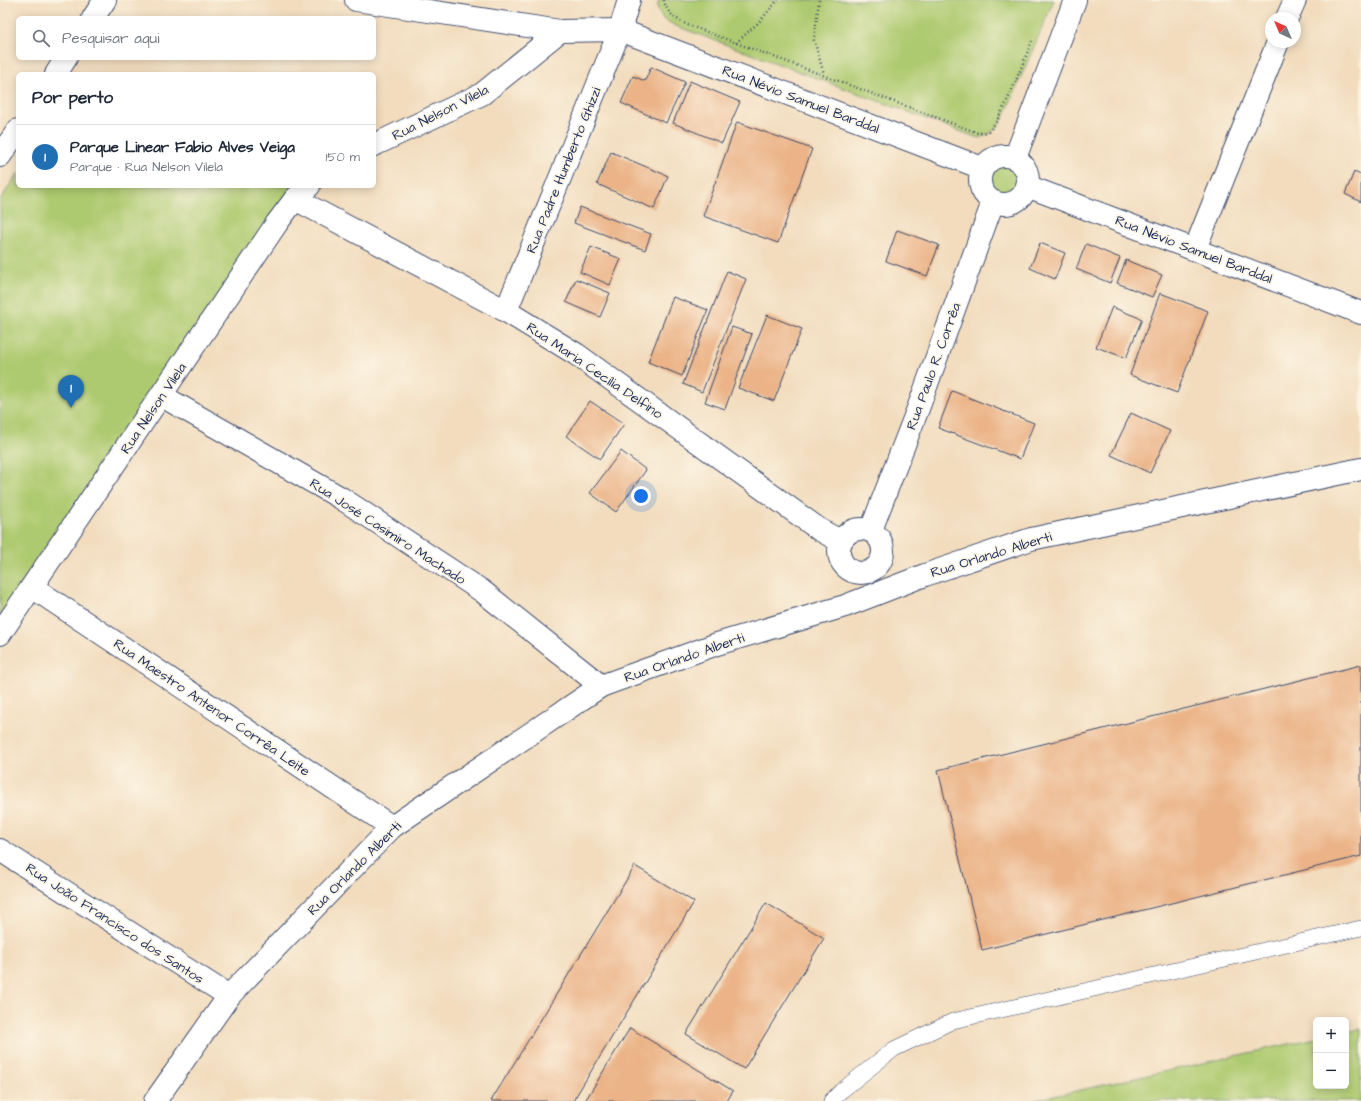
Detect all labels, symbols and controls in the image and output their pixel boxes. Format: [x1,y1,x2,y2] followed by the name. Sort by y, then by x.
[1265,12,1301,48] north arrow
[16,16,376,60] search box
[30,27,52,49] icon: search
[62,28,159,49] text: Pesquisar aqui
[719,61,882,139] street label: Rua Névio Samuel Barddal
[389,80,492,146] street label: Rua Nelson Vilela
[521,84,606,256] street label: Rua Padre Humberto Ghizzi
[32,86,113,110] text: Por perto
[70,137,295,158] text: Parque Linear Fabio Alves Veiga
[44,148,46,166] text: 1
[326,148,360,166] text: 150 m
[70,158,223,176] text: Parque · Rua Nelson Vilela
[1112,211,1275,289] street label: Rua Névio Samuel Barddal
[902,300,966,433] street label: Rua Paulo R. Corrêa
[522,318,667,424] street label: Rua Maria Cecília Delfino
[116,359,192,458] street label: Rua Nelson Vilela
[58,375,84,408] pin: 1
[306,474,469,590] street label: Rua José Casimiro Machado
[631,486,651,506] your location
[928,527,1054,583] street label: Rua Orlando Alberti
[621,628,747,688] street label: Rua Orlando Alberti
[109,634,314,782] street label: Rua Maestro Antenor Corrêa Leite
[303,817,406,920] street label: Rua Orlando Alberti
[21,859,208,989] street label: Rua João Francisco dos Santos
[1313,1017,1349,1089] map controls
[1313,1017,1349,1053] button: +
[1313,1053,1349,1089] button: −

